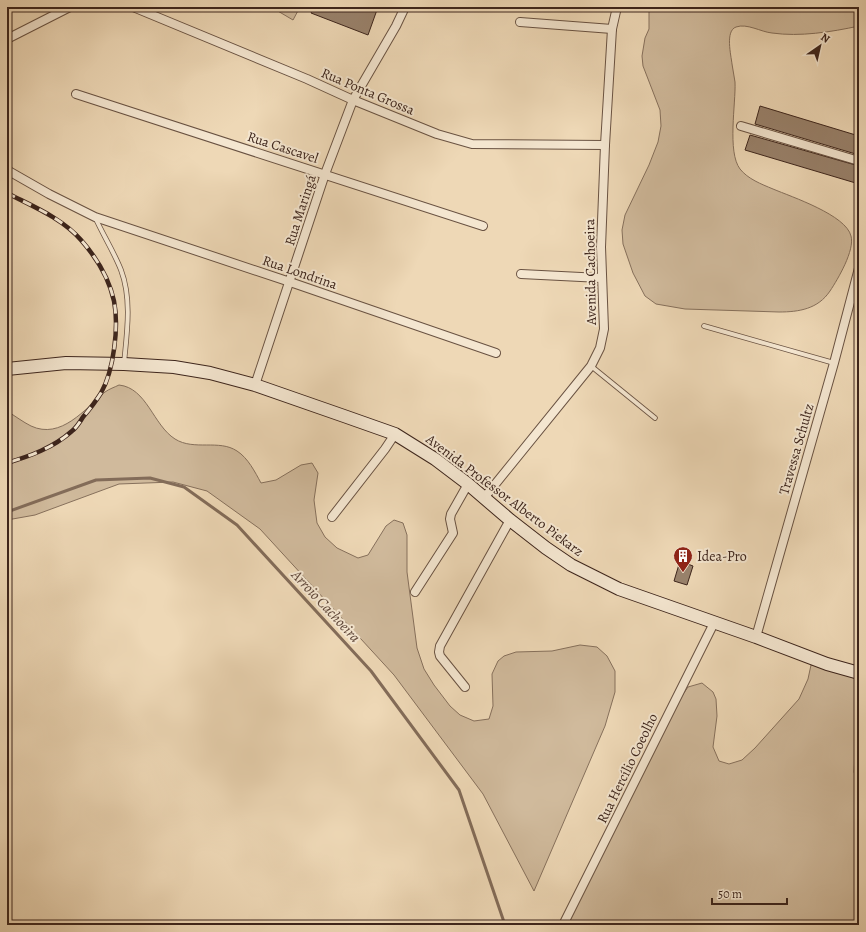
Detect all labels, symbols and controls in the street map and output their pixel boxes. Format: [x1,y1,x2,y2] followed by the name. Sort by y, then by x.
[800,26,840,66] north arrow
[818,30,833,47] text: N
[318,63,418,120] street label: Rua Ponta Grossa
[245,127,321,168] street label: Rua Cascavel
[280,172,321,248] street label: Rua Maringá
[580,218,601,326] street label: Avenida Cachoeira
[260,251,340,294] street label: Rua Londrina
[774,401,819,497] street label: Travessa Schultz
[421,429,587,561] street label: Avenida Professor Alberto Piekarz
[672,545,694,573] building icon: Idea-Pro
[697,547,747,566] place label: Idea-Pro
[286,565,365,647] water label: Arroio Cachoeira
[593,710,662,826] street label: Rua Hercílio Coeolho
[712,880,787,906] scale bar
[718,886,742,902] text: 50 m

